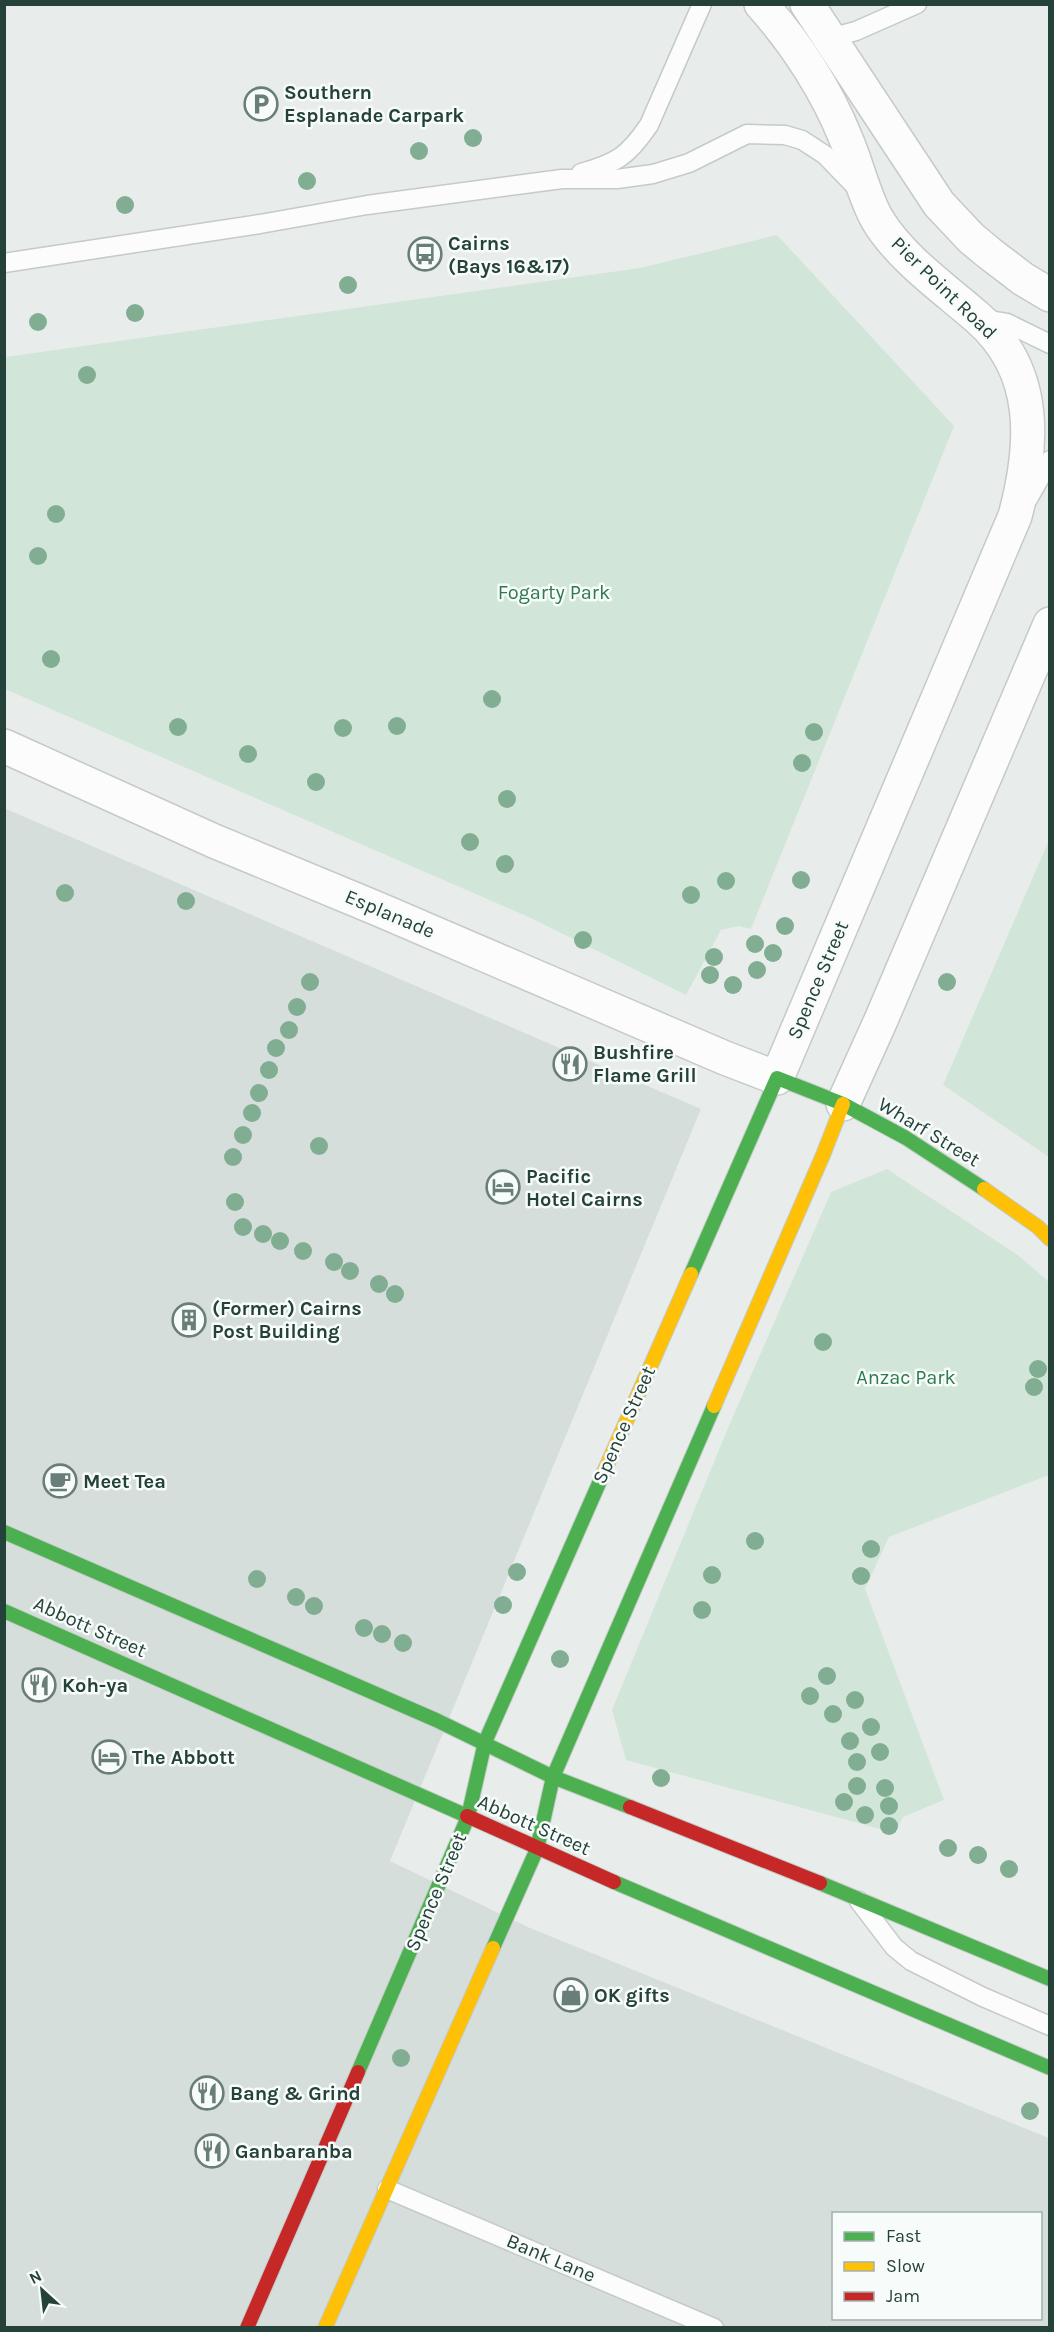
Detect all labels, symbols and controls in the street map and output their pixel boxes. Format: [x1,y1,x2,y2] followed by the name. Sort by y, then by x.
[284,81,464,127] place label: Southern Esplanade Carpark
[243,86,279,122] parking icon: Southern Esplanade Carpark
[448,232,570,278] place label: Cairns (Bays 16&17)
[887,232,1001,344] street label: Pier Point Road
[407,236,443,272] bus stop icon: Cairns (Bays 16&17)
[498,581,610,604] park label: Fogarty Park
[342,885,438,943] street label: Esplanade
[783,917,853,1043] street label: Spence Street
[593,1041,697,1087] place label: Bushfire Flame Grill
[552,1046,588,1082] restaurant icon: Bushfire Flame Grill
[874,1093,984,1172] street label: Wharf Street
[526,1165,643,1211] place label: Pacific Hotel Cairns
[485,1169,521,1205] hotel icon: Pacific Hotel Cairns
[212,1297,362,1343] place label: (Former) Cairns Post Building
[171,1302,207,1338] building icon: (Former) Cairns Post Building
[588,1362,660,1487] street label: Spence Street
[856,1366,956,1389] park label: Anzac Park
[42,1463,78,1499] cafe icon: Meet Tea
[83,1470,166,1493] place label: Meet Tea
[30,1592,150,1662] street label: Abbott Street
[21,1667,57,1703] restaurant icon: Koh-ya
[62,1674,128,1697] place label: Koh-ya
[91,1739,127,1775] hotel icon: The Abbott
[132,1746,235,1769] place label: The Abbott
[474,1790,594,1860] street label: Abbott Street
[401,1829,471,1955] street label: Spence Street
[553,1977,589,2013] shop icon: OK gifts
[594,1984,670,2007] place label: OK gifts
[189,2075,225,2111] restaurant icon: Bang & Grind
[230,2082,361,2105] place label: Bang & Grind
[194,2133,230,2169] restaurant icon: Ganbaranba
[235,2140,353,2163] place label: Ganbaranba
[832,2212,1042,2320] legend
[886,2225,921,2247] text: Fast
[503,2229,599,2287] street label: Bank Lane
[886,2255,925,2277] text: Slow
[12,2260,72,2320] north arrow
[26,2266,45,2288] text: N
[886,2285,920,2307] text: Jam

